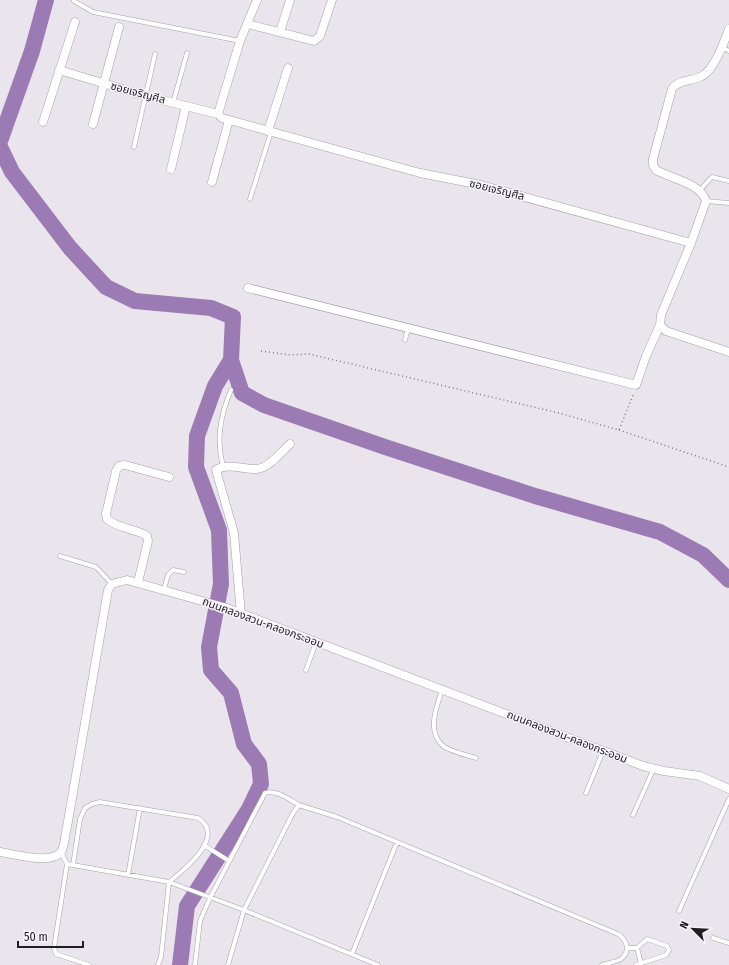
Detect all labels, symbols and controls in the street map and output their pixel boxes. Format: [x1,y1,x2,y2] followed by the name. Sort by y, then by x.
[109,79,167,107] street label: ซอยเจริญศีล
[468,177,526,203] street label: ซอยเจริญศีล
[201,595,325,651] street label: ถนนคลองสวน-คลองกระออม
[505,708,629,766] street label: ถนนคลองสวน-คลองกระออม
[673,909,713,949] north arrow
[677,919,692,931] text: N
[18,923,83,949] scale bar
[24,930,48,944] text: 50 m

